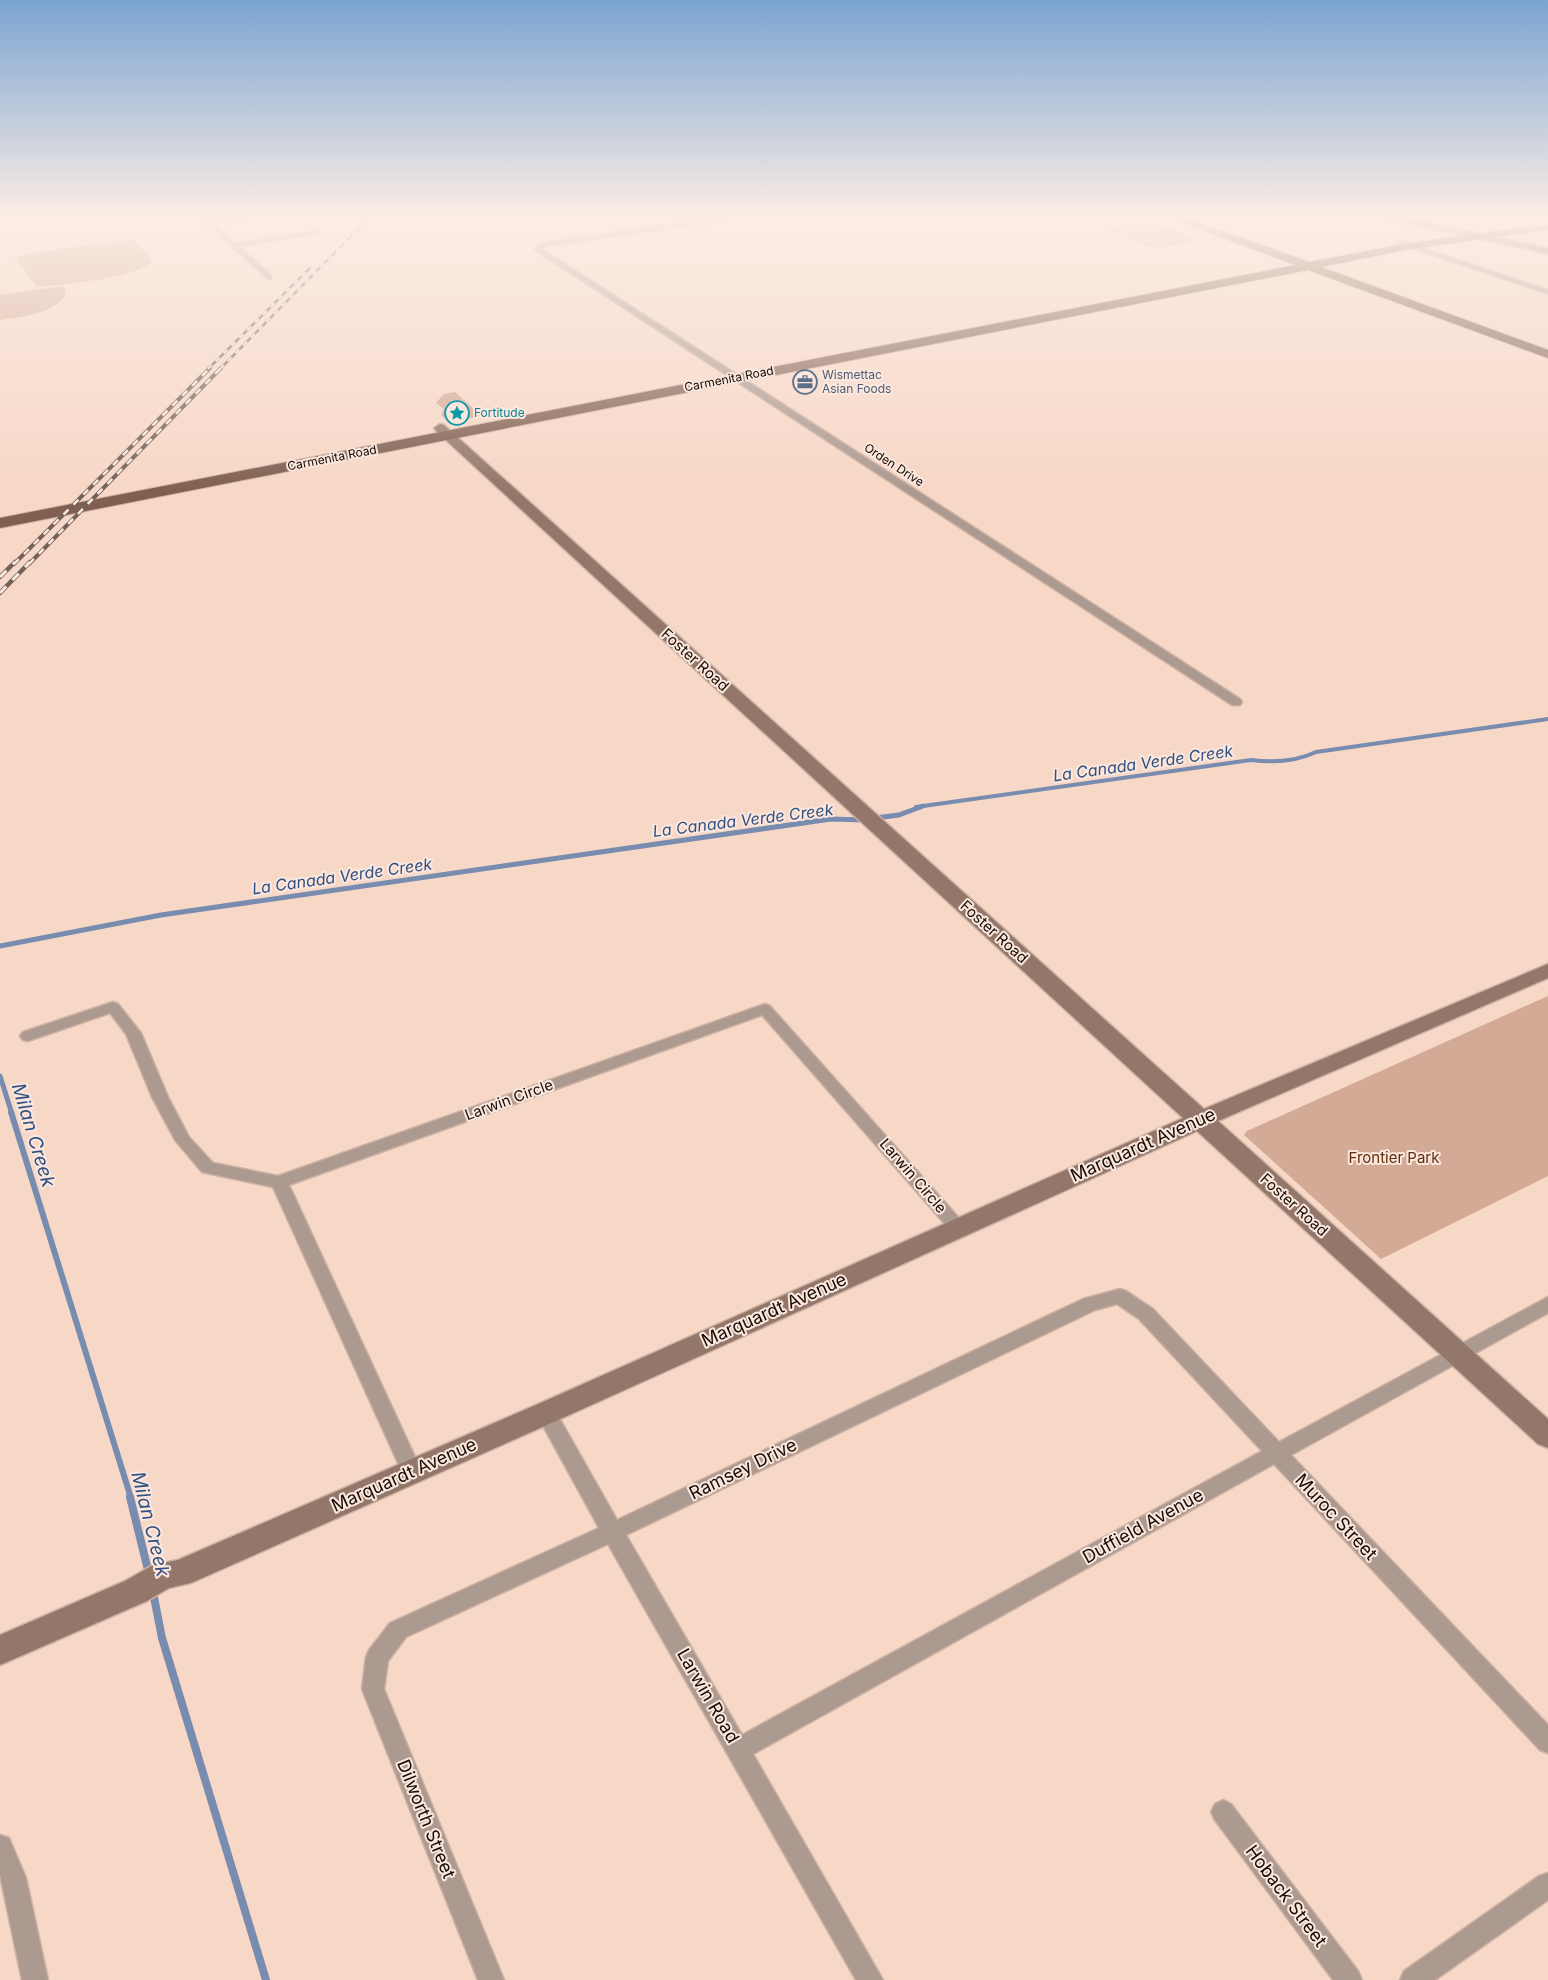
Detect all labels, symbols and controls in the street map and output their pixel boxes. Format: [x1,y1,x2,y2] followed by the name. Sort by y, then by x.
[683,362,775,395] street label: Carmenita Road
[822,367,891,396] place label: Wismettac Asian Foods
[792,369,818,395] office icon: Wismettac Asian Foods
[444,400,470,426] place icon: Fortitude
[474,405,525,420] place label: Fortitude
[862,440,927,489] street label: Orden Drive
[286,441,378,474] street label: Carmenita Road
[657,624,733,695] street label: Foster Road
[1052,740,1235,786] water label: La Canada Verde Creek
[652,799,835,841] water label: La Canada Verde Creek
[251,853,434,899] water label: La Canada Verde Creek
[956,896,1032,967] street label: Foster Road
[462,1075,556,1124] street label: Larwin Circle
[7,1080,60,1191] water label: Milan Creek
[1067,1103,1219,1186] street label: Marquardt Avenue
[876,1134,951,1217] street label: Larwin Circle
[1349,1148,1440,1167] park label: Frontier Park
[1256,1169,1332,1240] street label: Foster Road
[698,1268,850,1351] street label: Marquardt Avenue
[328,1433,480,1516] street label: Marquardt Avenue
[686,1433,800,1504] street label: Ramsey Drive
[126,1469,175,1580] water label: Milan Creek
[1291,1469,1382,1564] street label: Muroc Street
[1079,1484,1207,1567] street label: Duffield Avenue
[673,1645,744,1747] street label: Larwin Road
[393,1756,460,1881] street label: Dilworth Street
[1241,1841,1331,1951] street label: Hoback Street

